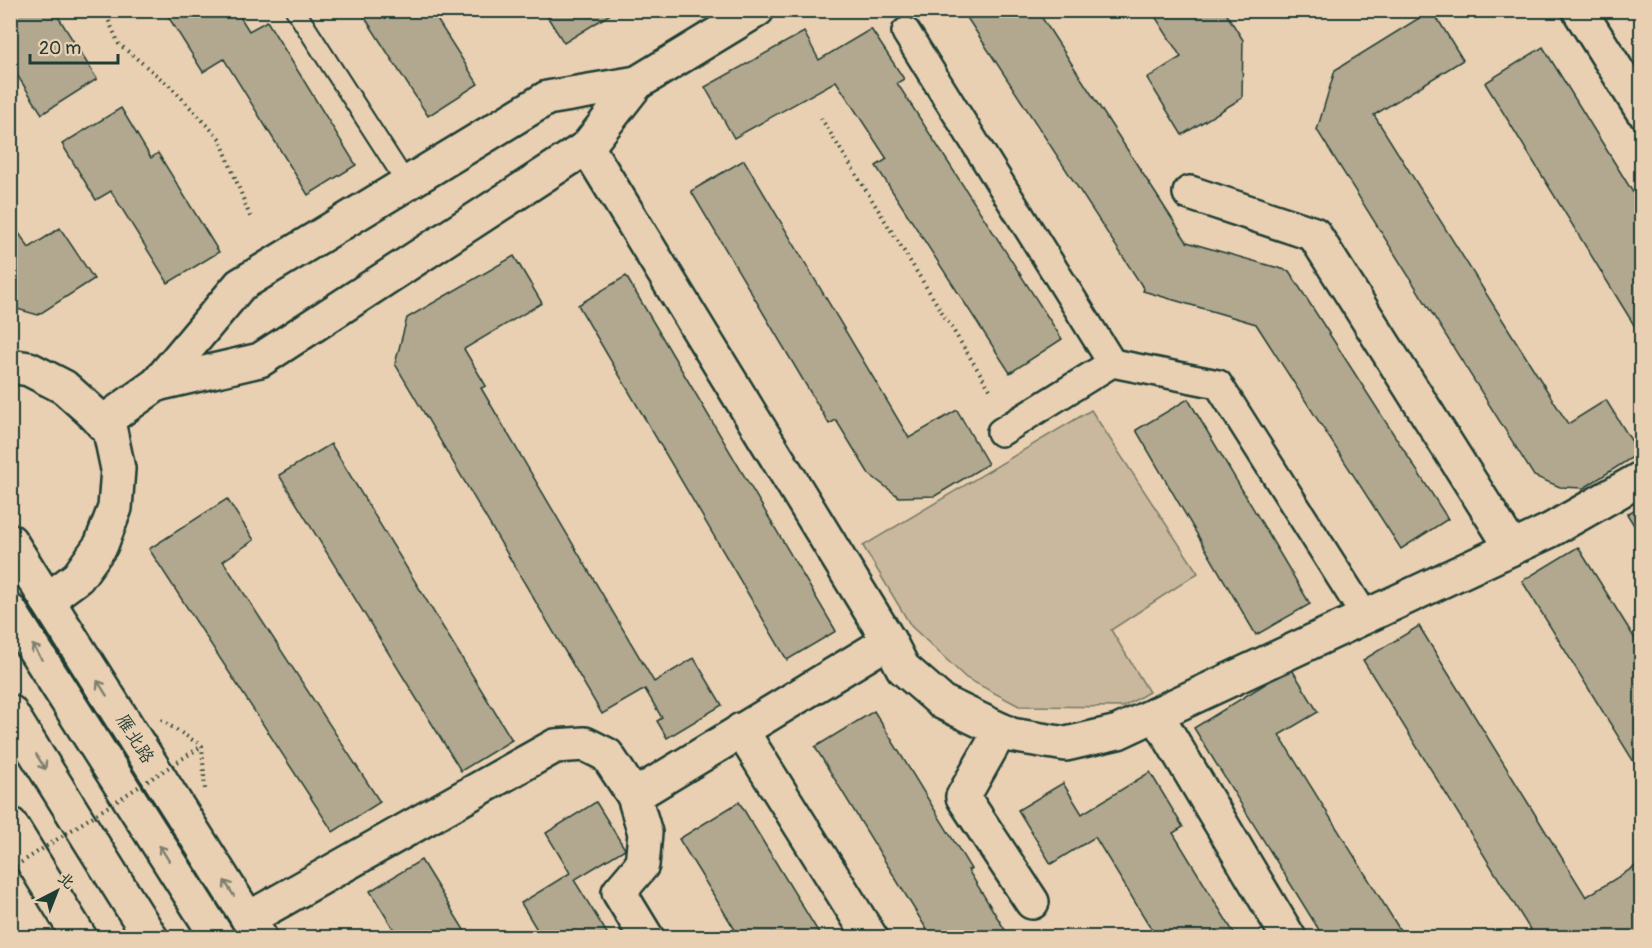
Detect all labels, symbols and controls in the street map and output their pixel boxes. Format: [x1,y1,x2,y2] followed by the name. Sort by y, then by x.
[30,27,118,65] scale bar
[39,37,81,60] text: 20 m
[30,644,43,661] one-way arrow
[96,680,108,697] one-way arrow
[111,710,159,768] street label: 雁北路
[35,753,48,770] one-way arrow
[157,844,170,861] one-way arrow
[27,861,87,921] north arrow
[54,868,79,893] text: 北
[223,880,235,897] one-way arrow

